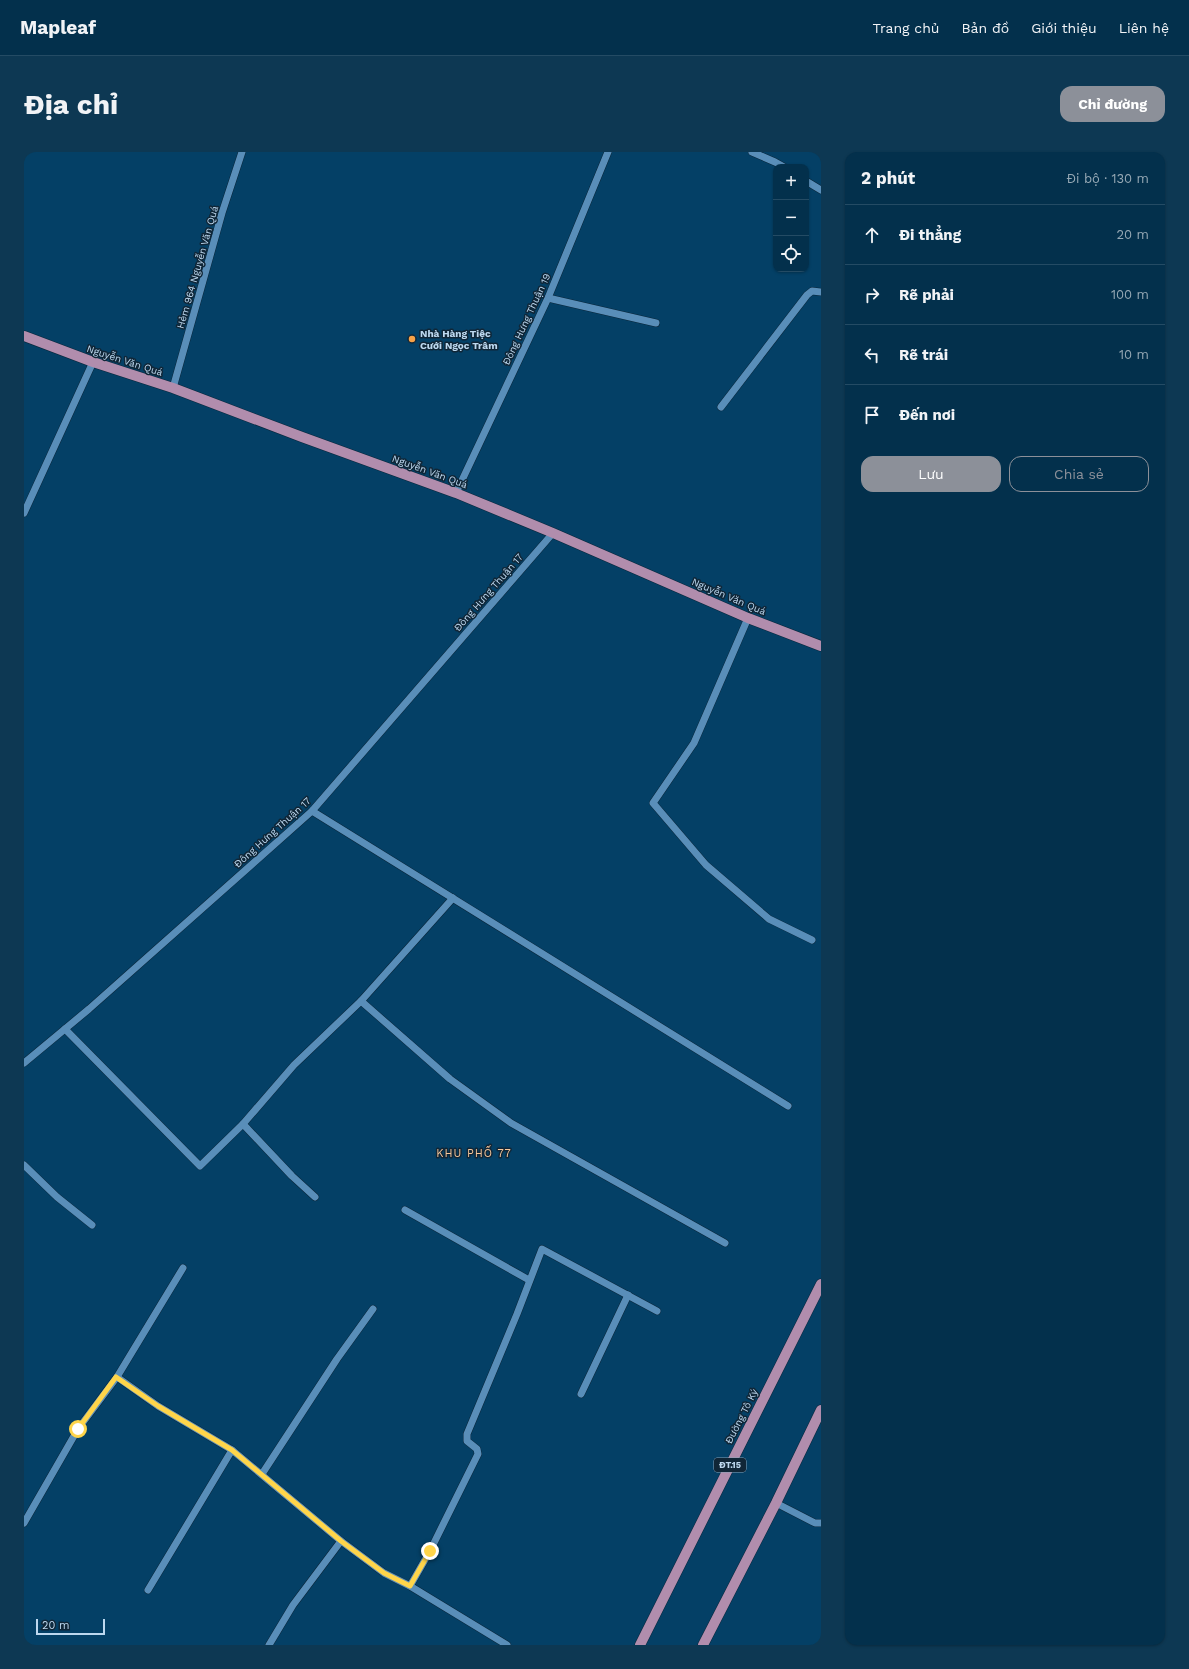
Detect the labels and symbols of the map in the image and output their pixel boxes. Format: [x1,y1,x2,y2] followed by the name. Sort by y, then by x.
[175,204,220,330] street label: Hẻm 964 Nguyễn Văn Quá
[500,272,553,367] street label: Đông Hưng Thuận 19
[420,328,498,351] place label: Nhà Hàng Tiệc Cưới Ngọc Trâm
[407,334,417,344] marker: Nhà Hàng Tiệc Cưới Ngọc Trâm
[85,343,165,378] street label: Nguyễn Văn Quá
[391,453,469,490] street label: Nguyễn Văn Quá
[452,551,525,633] street label: Đông Hưng Thuận 17
[690,576,768,617] street label: Nguyễn Văn Quá
[232,795,313,870] street label: Đông Hưng Thuận 17
[436,1145,512,1160] district label: KHU PHỐ 77
[723,1386,760,1445] street label: Đường Tô Ký
[69,1420,87,1438] route start
[714,1458,746,1472] road number: ĐT.15
[421,1542,439,1560] route end
[36,1617,105,1636] scale bar

